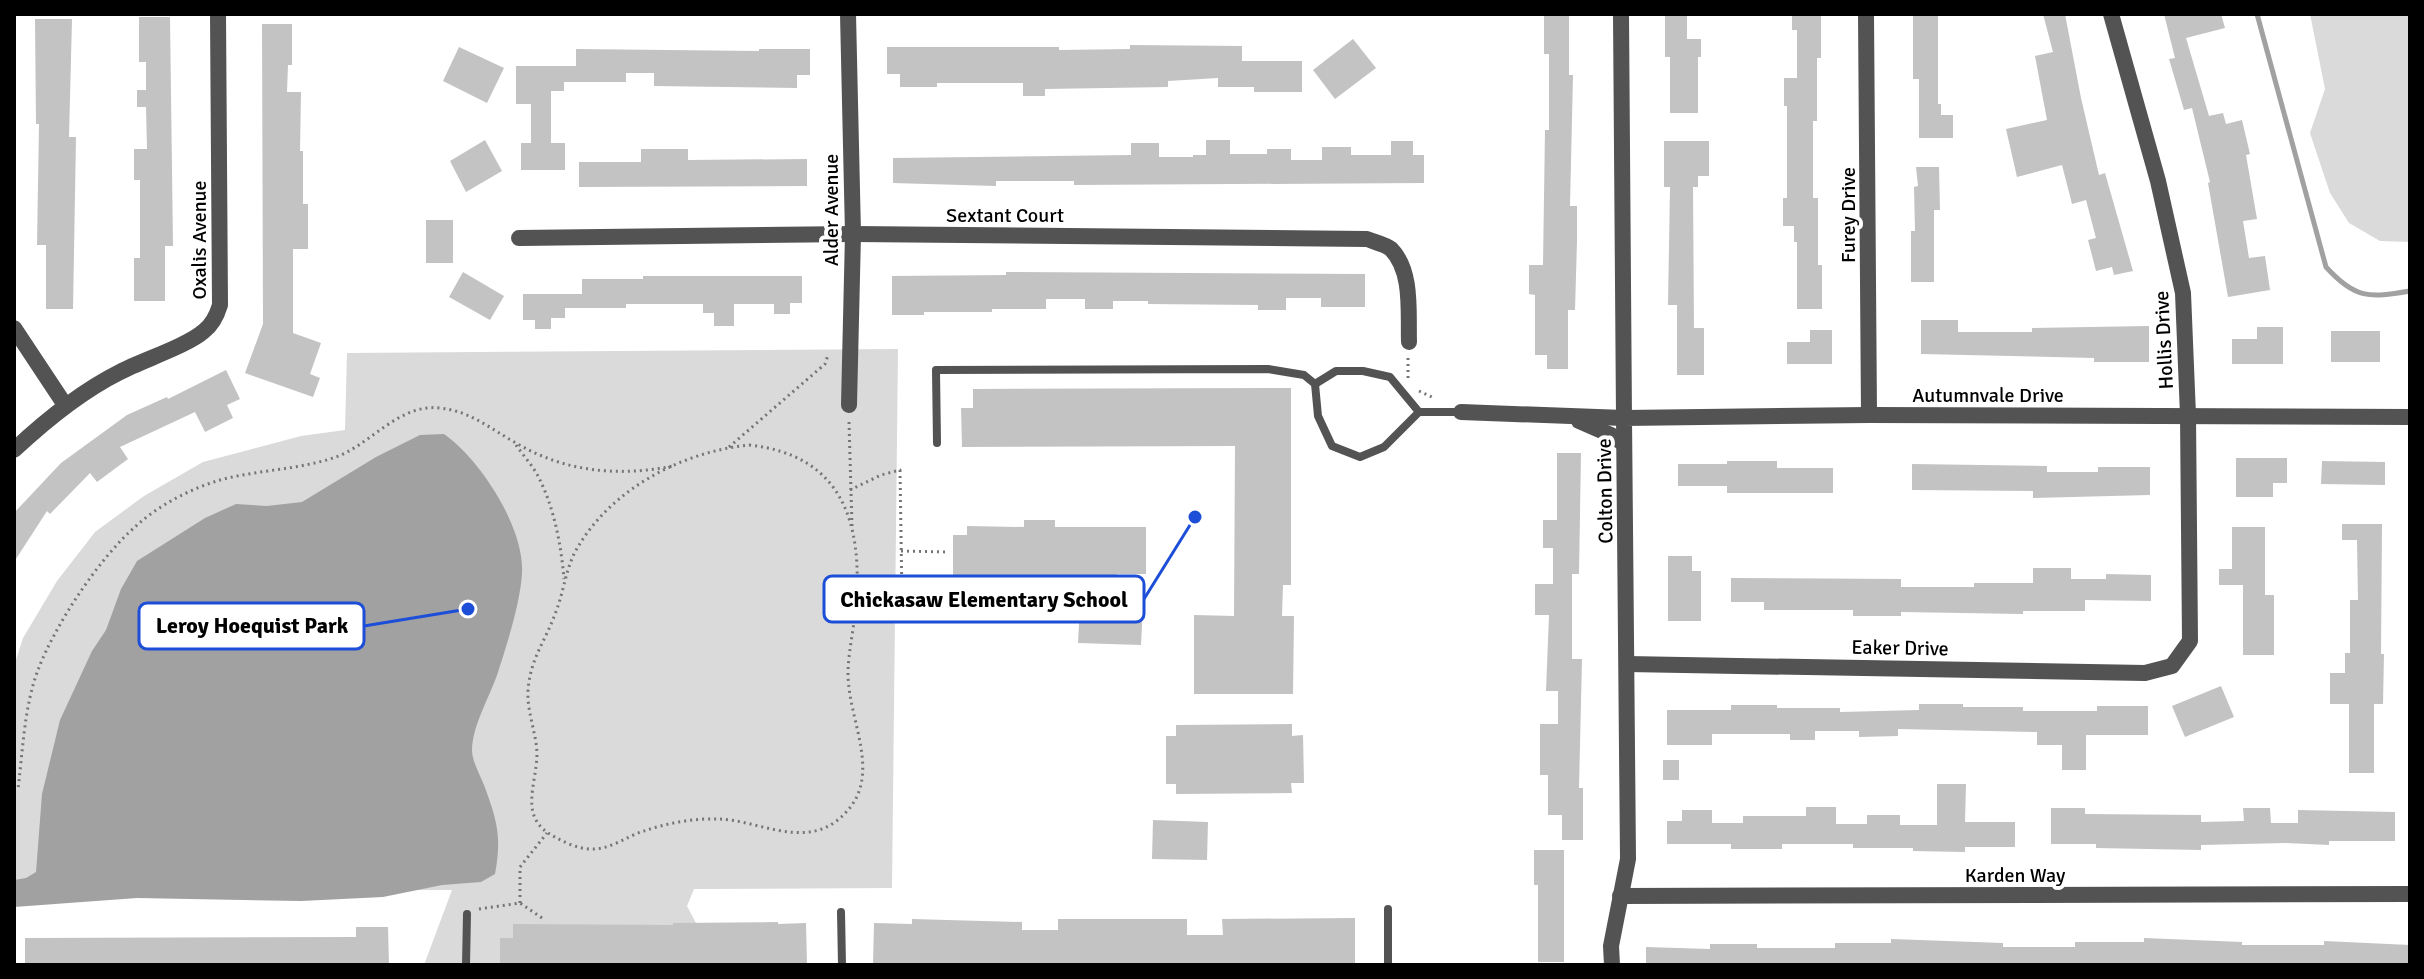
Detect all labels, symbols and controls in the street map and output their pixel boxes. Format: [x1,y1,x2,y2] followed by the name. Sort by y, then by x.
[819,154,844,266] street label: Alder Avenue
[1836,167,1861,263] street label: Furey Drive
[187,180,212,300] street label: Oxalis Avenue
[946,203,1064,228] street label: Sextant Court
[2149,290,2179,390] street label: Hollis Drive
[1912,383,2064,408] street label: Autumnvale Drive
[1592,438,1618,544] street label: Colton Drive
[824,576,1144,622] callout: Chickasaw Elementary School
[840,586,1128,613] text: Chickasaw Elementary School
[139,603,364,649] callout: Leroy Hoequist Park
[156,612,349,639] text: Leroy Hoequist Park
[1851,635,1949,661] street label: Eaker Drive
[1965,863,2066,888] street label: Karden Way

